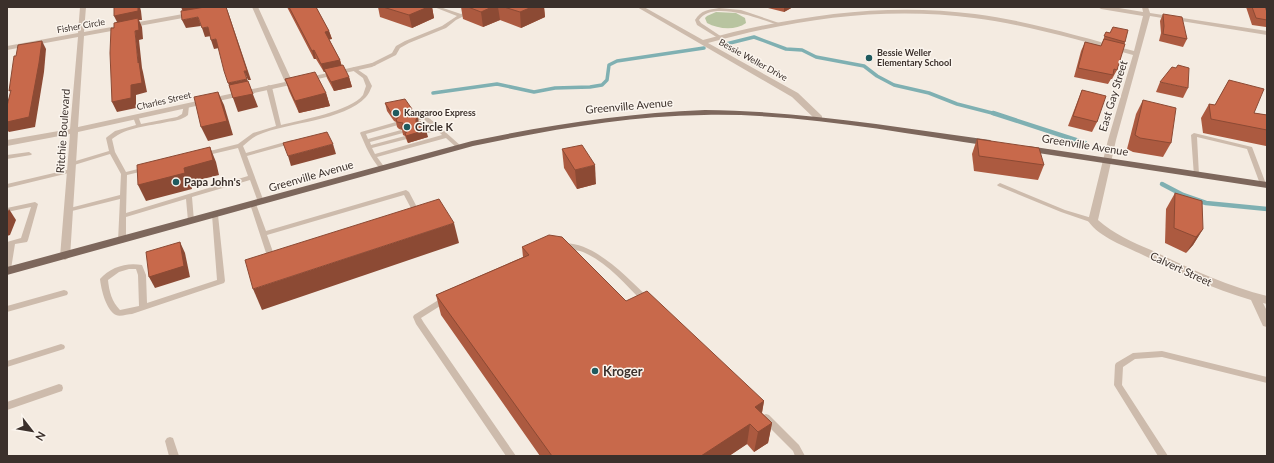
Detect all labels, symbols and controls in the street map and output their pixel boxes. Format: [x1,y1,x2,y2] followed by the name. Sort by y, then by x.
[56,16,106,35] street label: Fisher Circle
[717,36,790,83] street label: Bessie Weller Drive
[877,47,951,68] place label: Bessie Weller Elementary School
[864,53,874,63] marker: Bessie Weller Elementary School
[1096,59,1130,133] street label: East Gay Street
[53,88,72,174] street label: Ritchie Boulevard
[136,89,193,112] street label: Charles Street
[585,95,673,116] street label: Greenville Avenue
[404,107,476,118] place label: Kangaroo Express
[391,108,401,118] marker: Kangaroo Express
[415,120,454,133] place label: Circle K
[402,122,412,132] marker: Circle K
[1041,131,1130,158] street label: Greenville Avenue
[267,157,355,194] street label: Greenville Avenue
[184,175,241,188] place label: Papa John's
[171,177,181,187] marker: Papa John's
[1148,249,1214,289] street label: Calvert Street
[603,363,643,379] place label: Kroger
[590,366,600,376] marker: Kroger
[12,411,52,451] north arrow
[33,429,49,443] text: N

